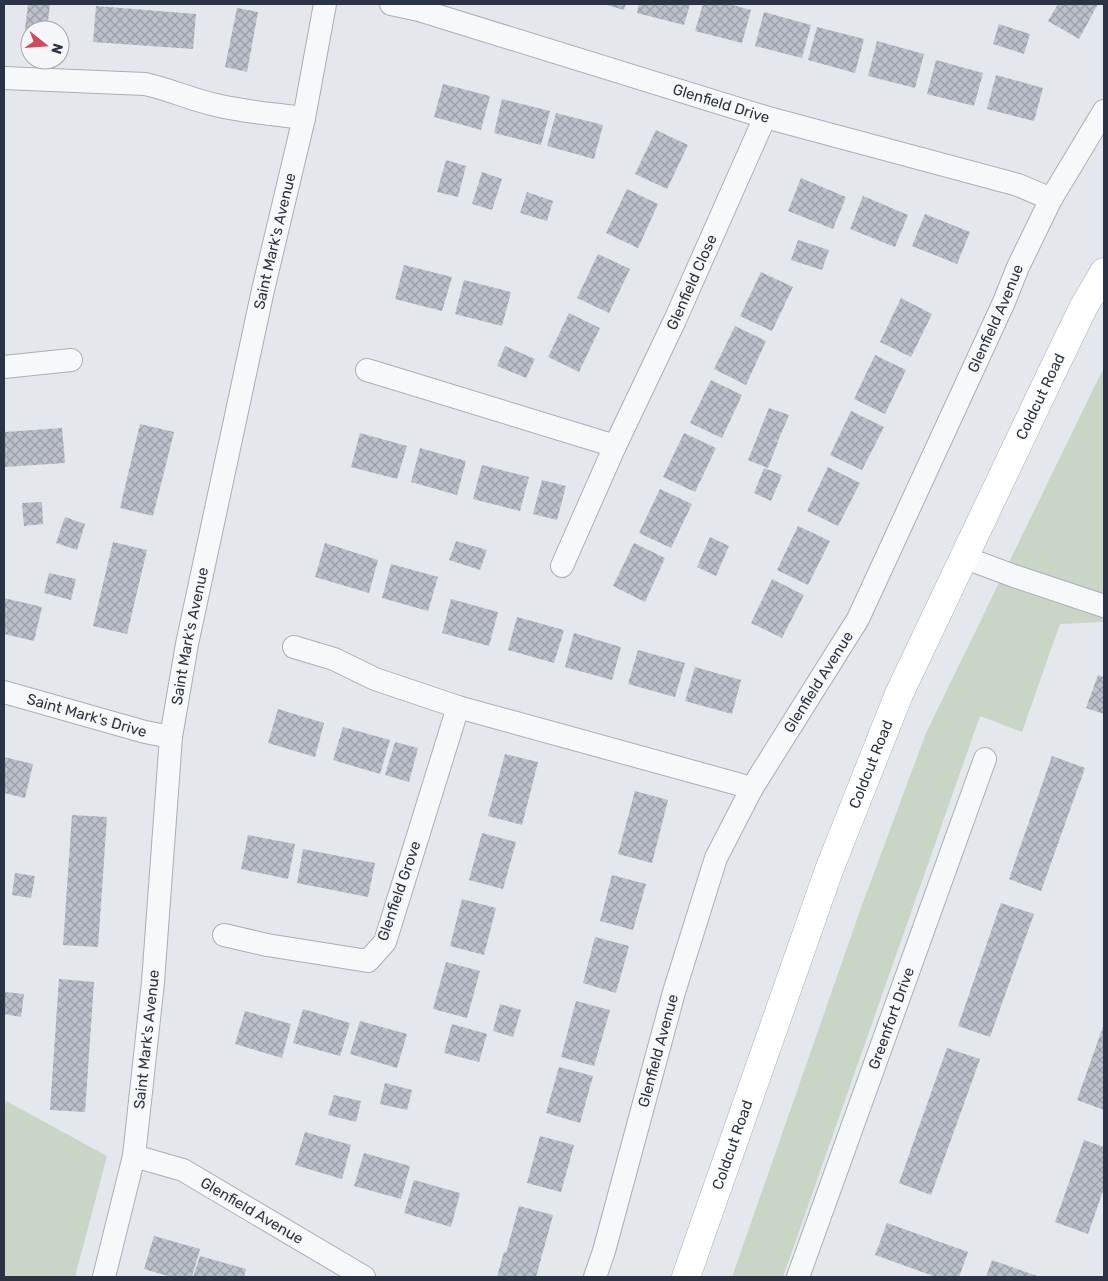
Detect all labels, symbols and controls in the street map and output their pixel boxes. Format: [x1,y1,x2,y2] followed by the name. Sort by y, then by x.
[20,20,70,70] north arrow
[47,41,67,56] text: N
[671,80,772,127] street label: Glenfield Drive
[250,171,300,311] street label: Saint Mark's Avenue
[663,232,721,333] street label: Glenfield Close
[964,262,1027,375] street label: Glenfield Avenue
[1012,351,1069,443] street label: Coldcut Road
[168,566,212,706] street label: Saint Mark's Avenue
[780,628,857,736] street label: Glenfield Avenue
[25,690,149,741] street label: Saint Mark's Drive
[845,718,897,811] street label: Coldcut Road
[373,839,425,943] street label: Glenfield Grove
[865,965,918,1072] street label: Greenfort Drive
[130,969,163,1110] street label: Saint Mark's Avenue
[634,992,682,1109] street label: Glenfield Avenue
[708,1098,756,1192] street label: Coldcut Road
[197,1173,307,1248] street label: Glenfield Avenue

